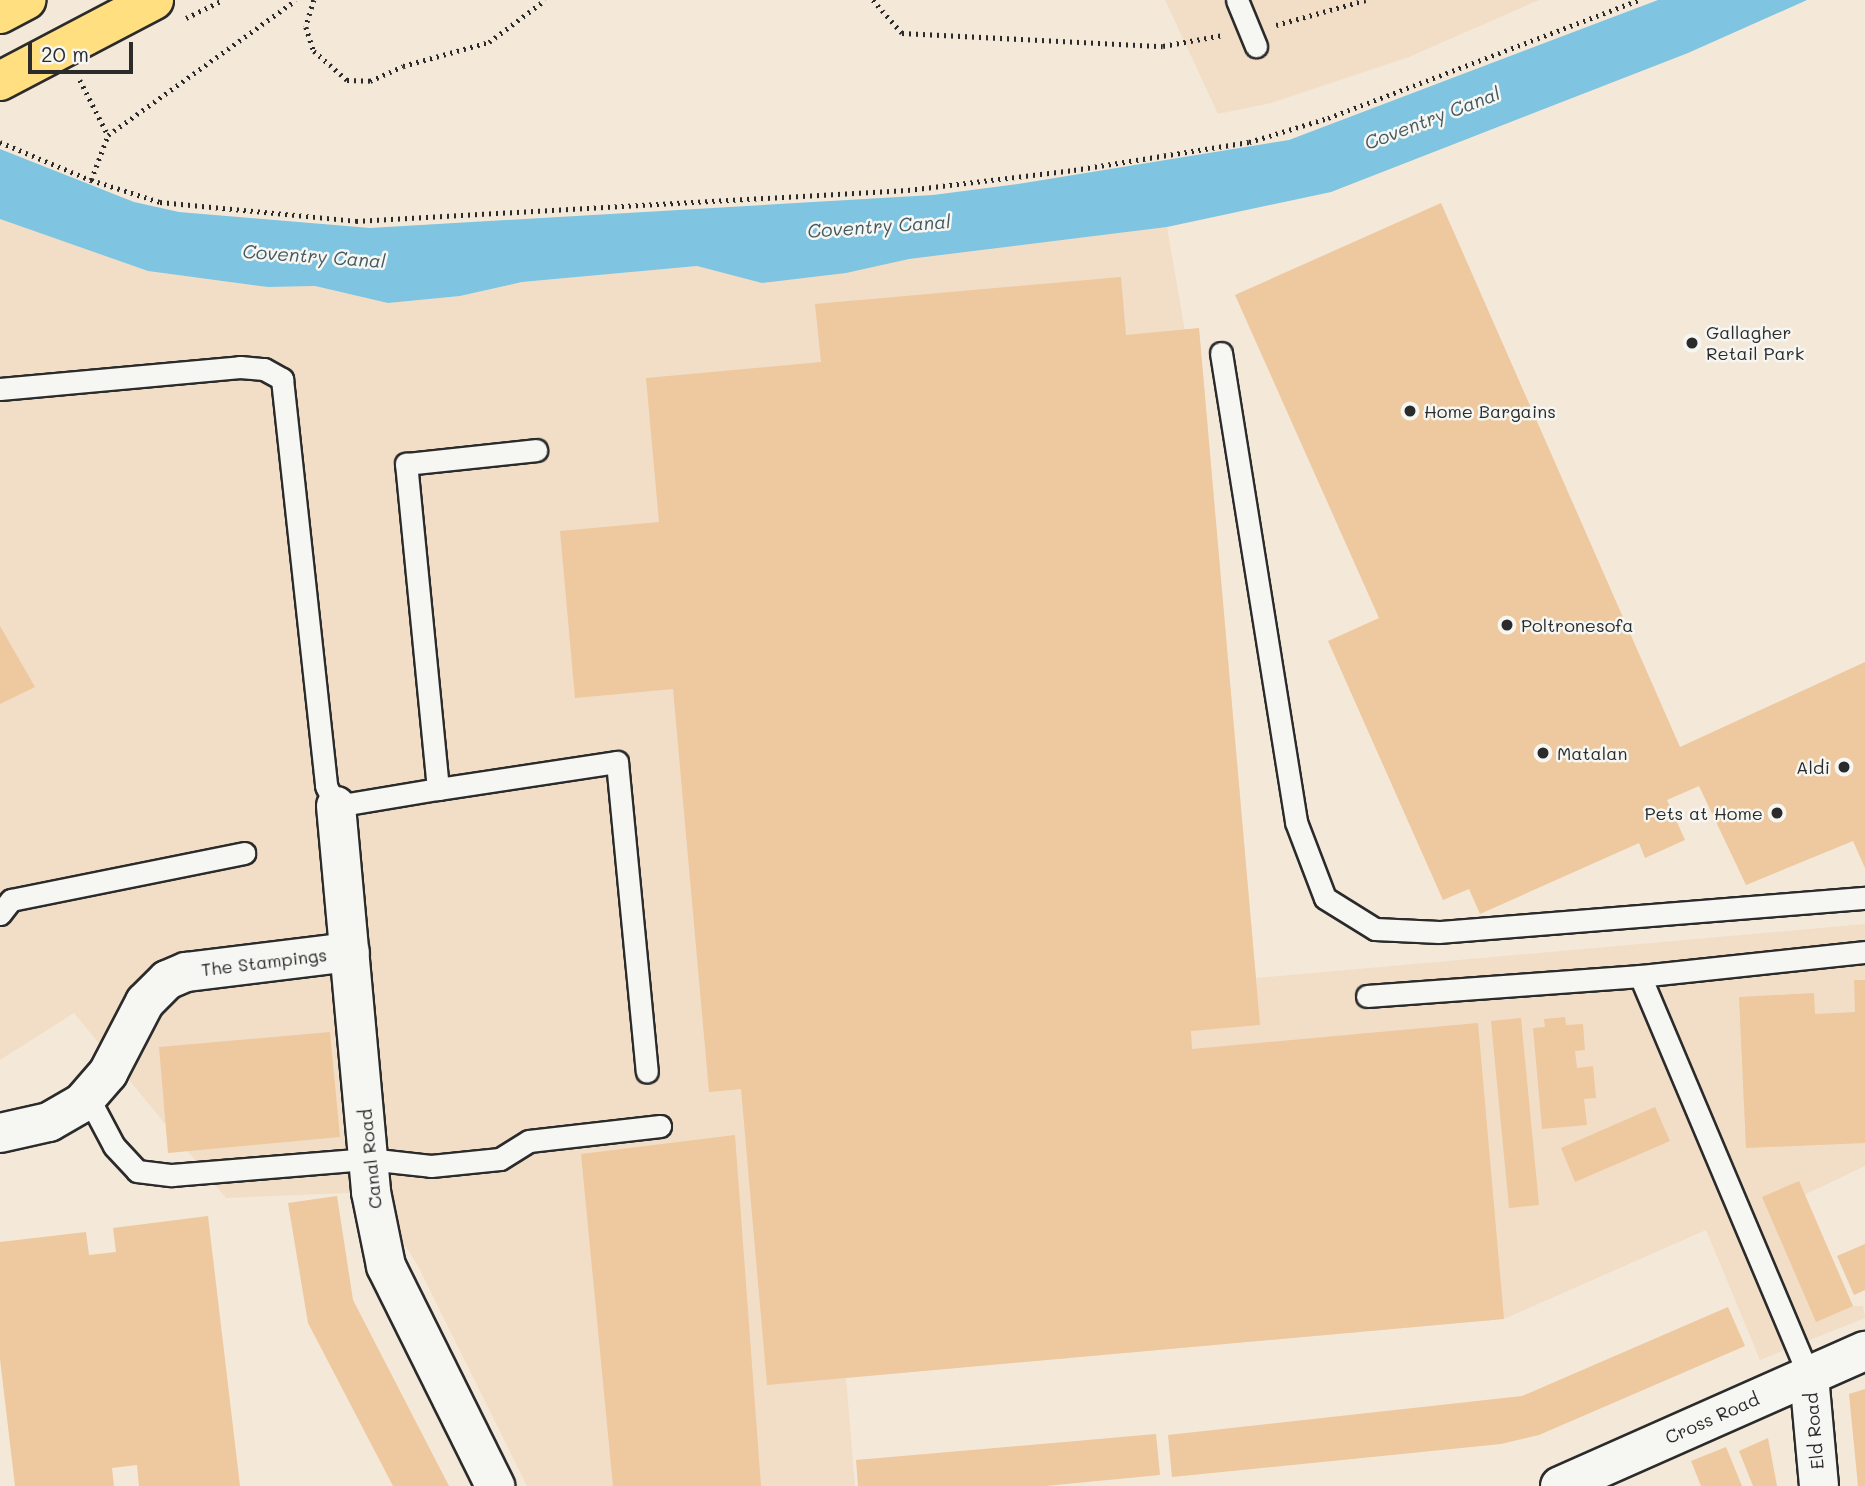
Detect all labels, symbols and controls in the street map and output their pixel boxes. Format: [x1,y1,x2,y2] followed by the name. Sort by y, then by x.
[32,28,136,72] scale bar
[41,40,89,67] text: 20 m
[1361,82,1503,154] water label: Coventry Canal
[807,210,951,242] water label: Coventry Canal
[242,240,386,272] water label: Coventry Canal
[1706,322,1804,364] place label: Gallagher Retail Park
[1684,335,1700,351] marker: Gallagher Retail Park
[1424,400,1556,422] place label: Home Bargains
[1402,403,1418,419] marker: Home Bargains
[1521,614,1634,636] place label: Poltronesofa
[1499,617,1515,633] marker: Poltronesofa
[1557,742,1627,764] place label: Matalan
[1535,745,1551,761] marker: Matalan
[1796,756,1830,778] place label: Aldi
[1836,759,1852,775] marker: Aldi
[1645,802,1763,824] place label: Pets at Home
[1769,805,1785,821] marker: Pets at Home
[200,944,328,980] street label: The Stampings
[354,1108,386,1210] street label: Canal Road
[1662,1388,1762,1448] street label: Cross Road
[1800,1392,1828,1470] street label: Eld Road

